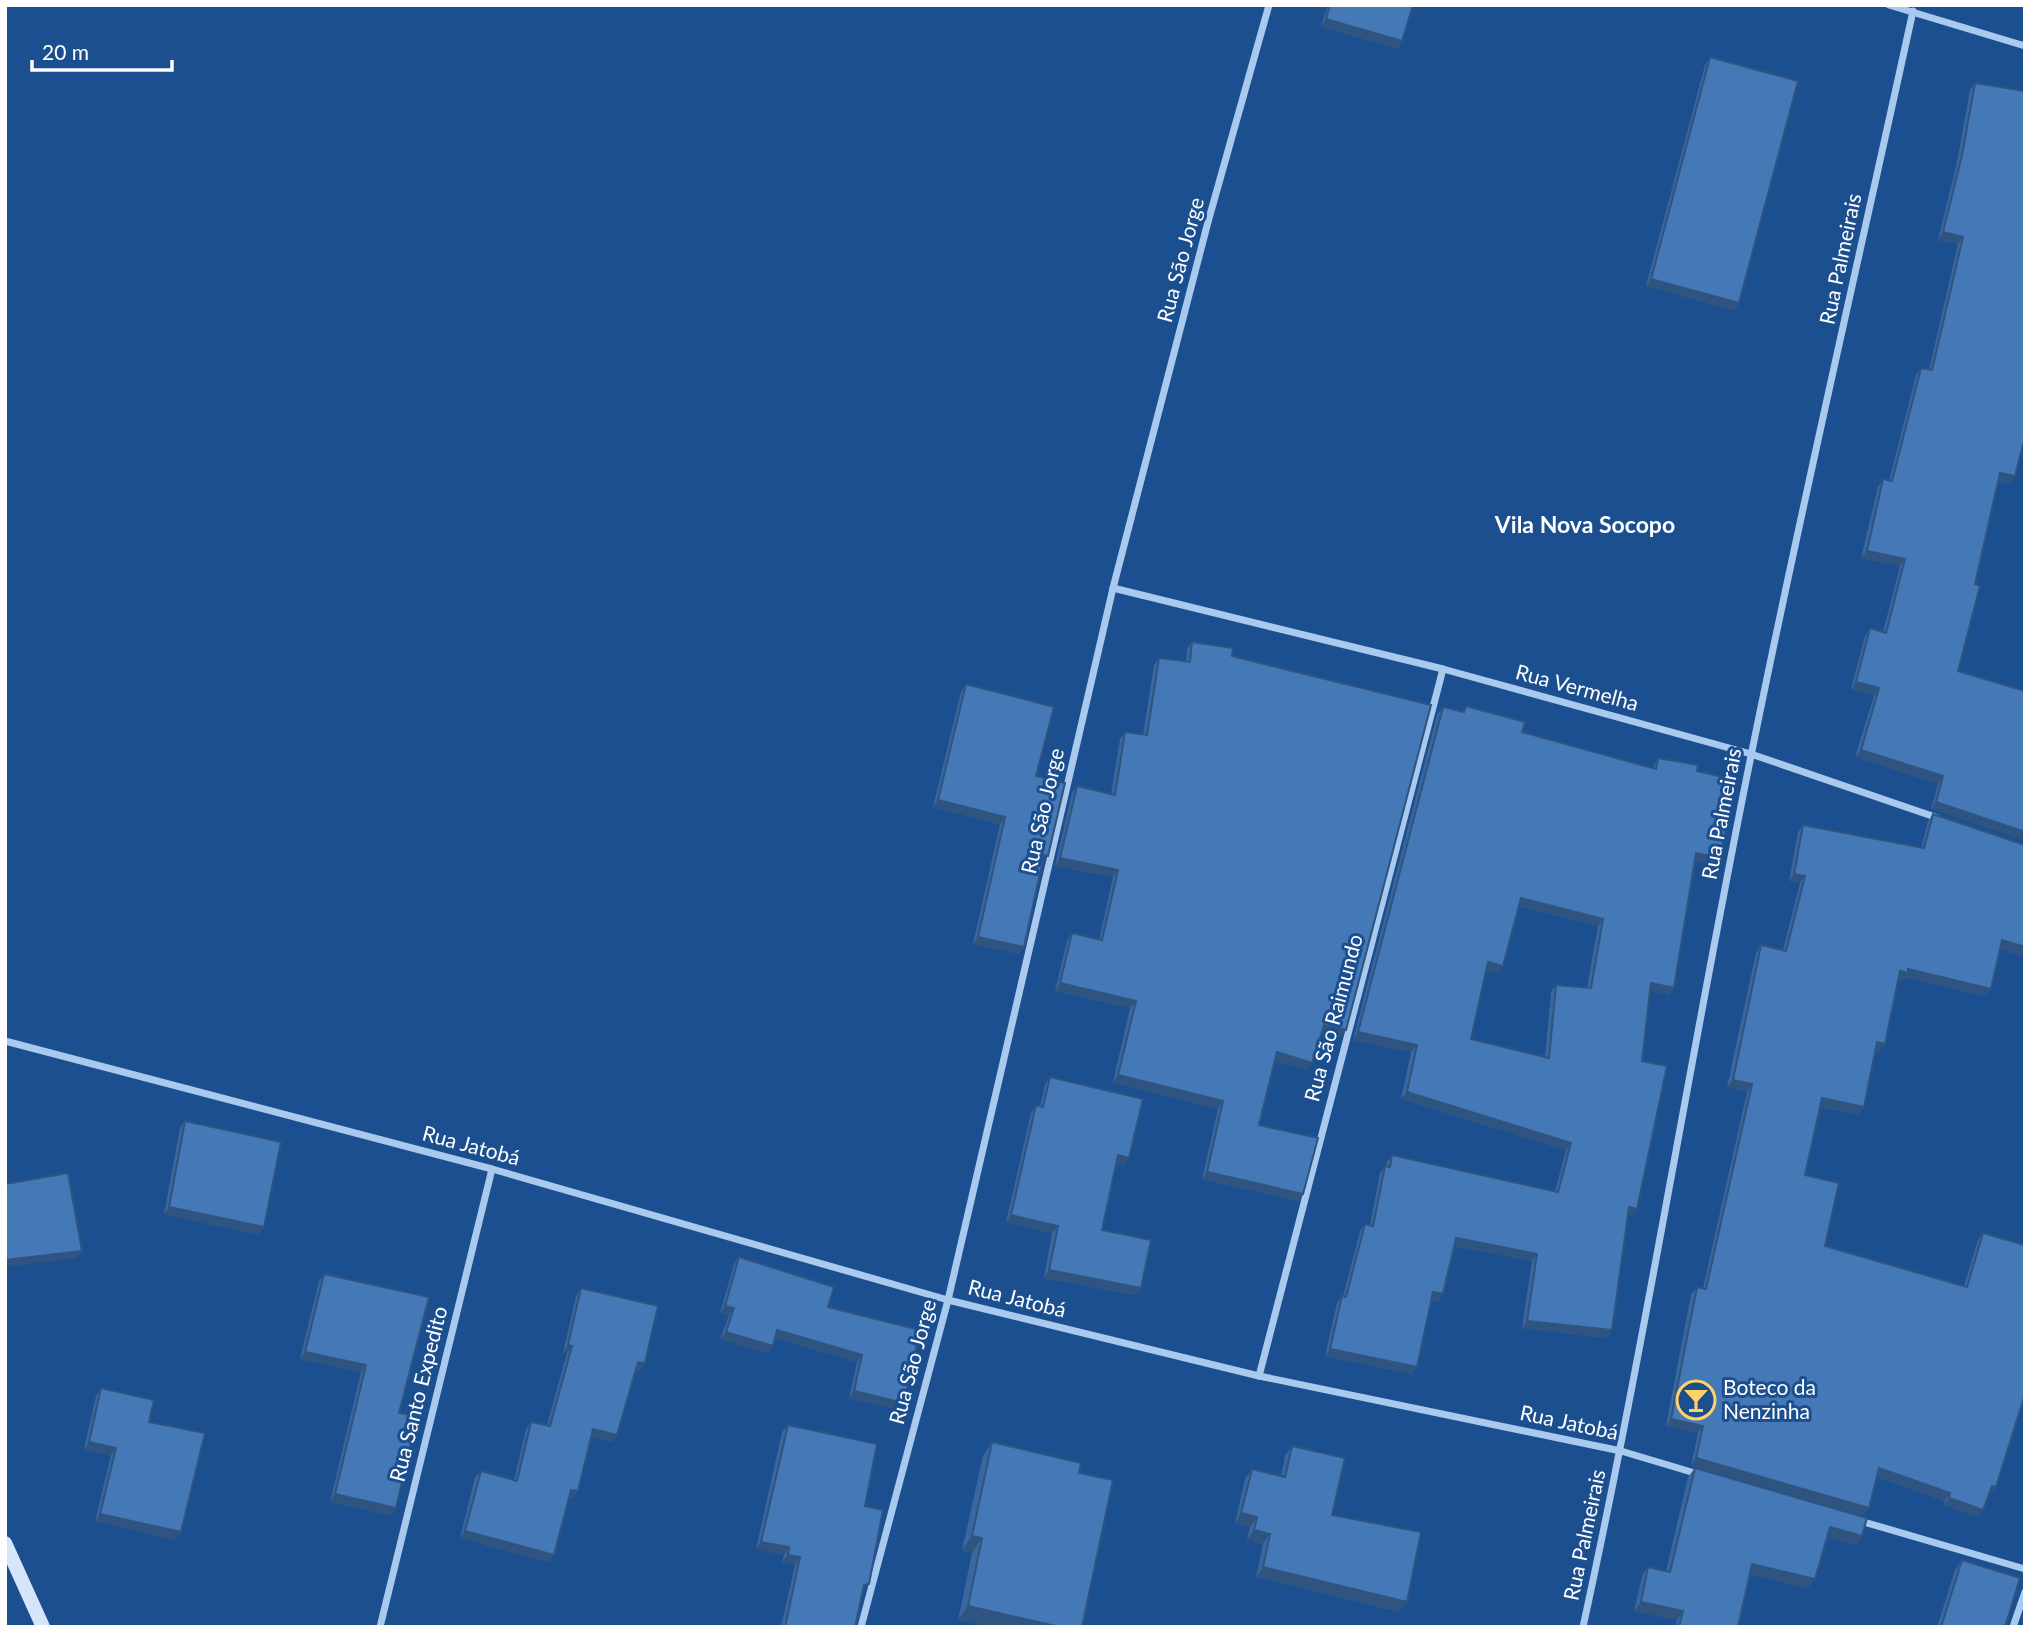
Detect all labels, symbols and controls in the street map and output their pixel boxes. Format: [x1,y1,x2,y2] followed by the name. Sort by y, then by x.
[32,28,172,72] scale bar
[42,39,89,64] text: 20 m
[1813,191,1866,327] street label: Rua Palmeirais
[1151,194,1208,325] street label: Rua São Jorge
[1494,510,1675,538] district label: Vila Nova Socopo
[1513,658,1642,715] street label: Rua Vermelha
[1015,745,1068,876] street label: Rua São Jorge
[1696,746,1746,882] street label: Rua Palmeirais
[1298,931,1367,1104] street label: Rua São Raimundo
[420,1120,523,1170] street label: Rua Jatobá
[966,1273,1069,1322] street label: Rua Jatobá
[883,1296,940,1427] street label: Rua São Jorge
[384,1303,451,1484] street label: Rua Santo Expedito
[1723,1374,1816,1423] place label: Boteco da Nenzinha
[1675,1379,1717,1421] bar icon: Boteco da Nenzinha
[1518,1399,1621,1444] street label: Rua Jatobá
[1557,1467,1610,1603] street label: Rua Palmeirais

